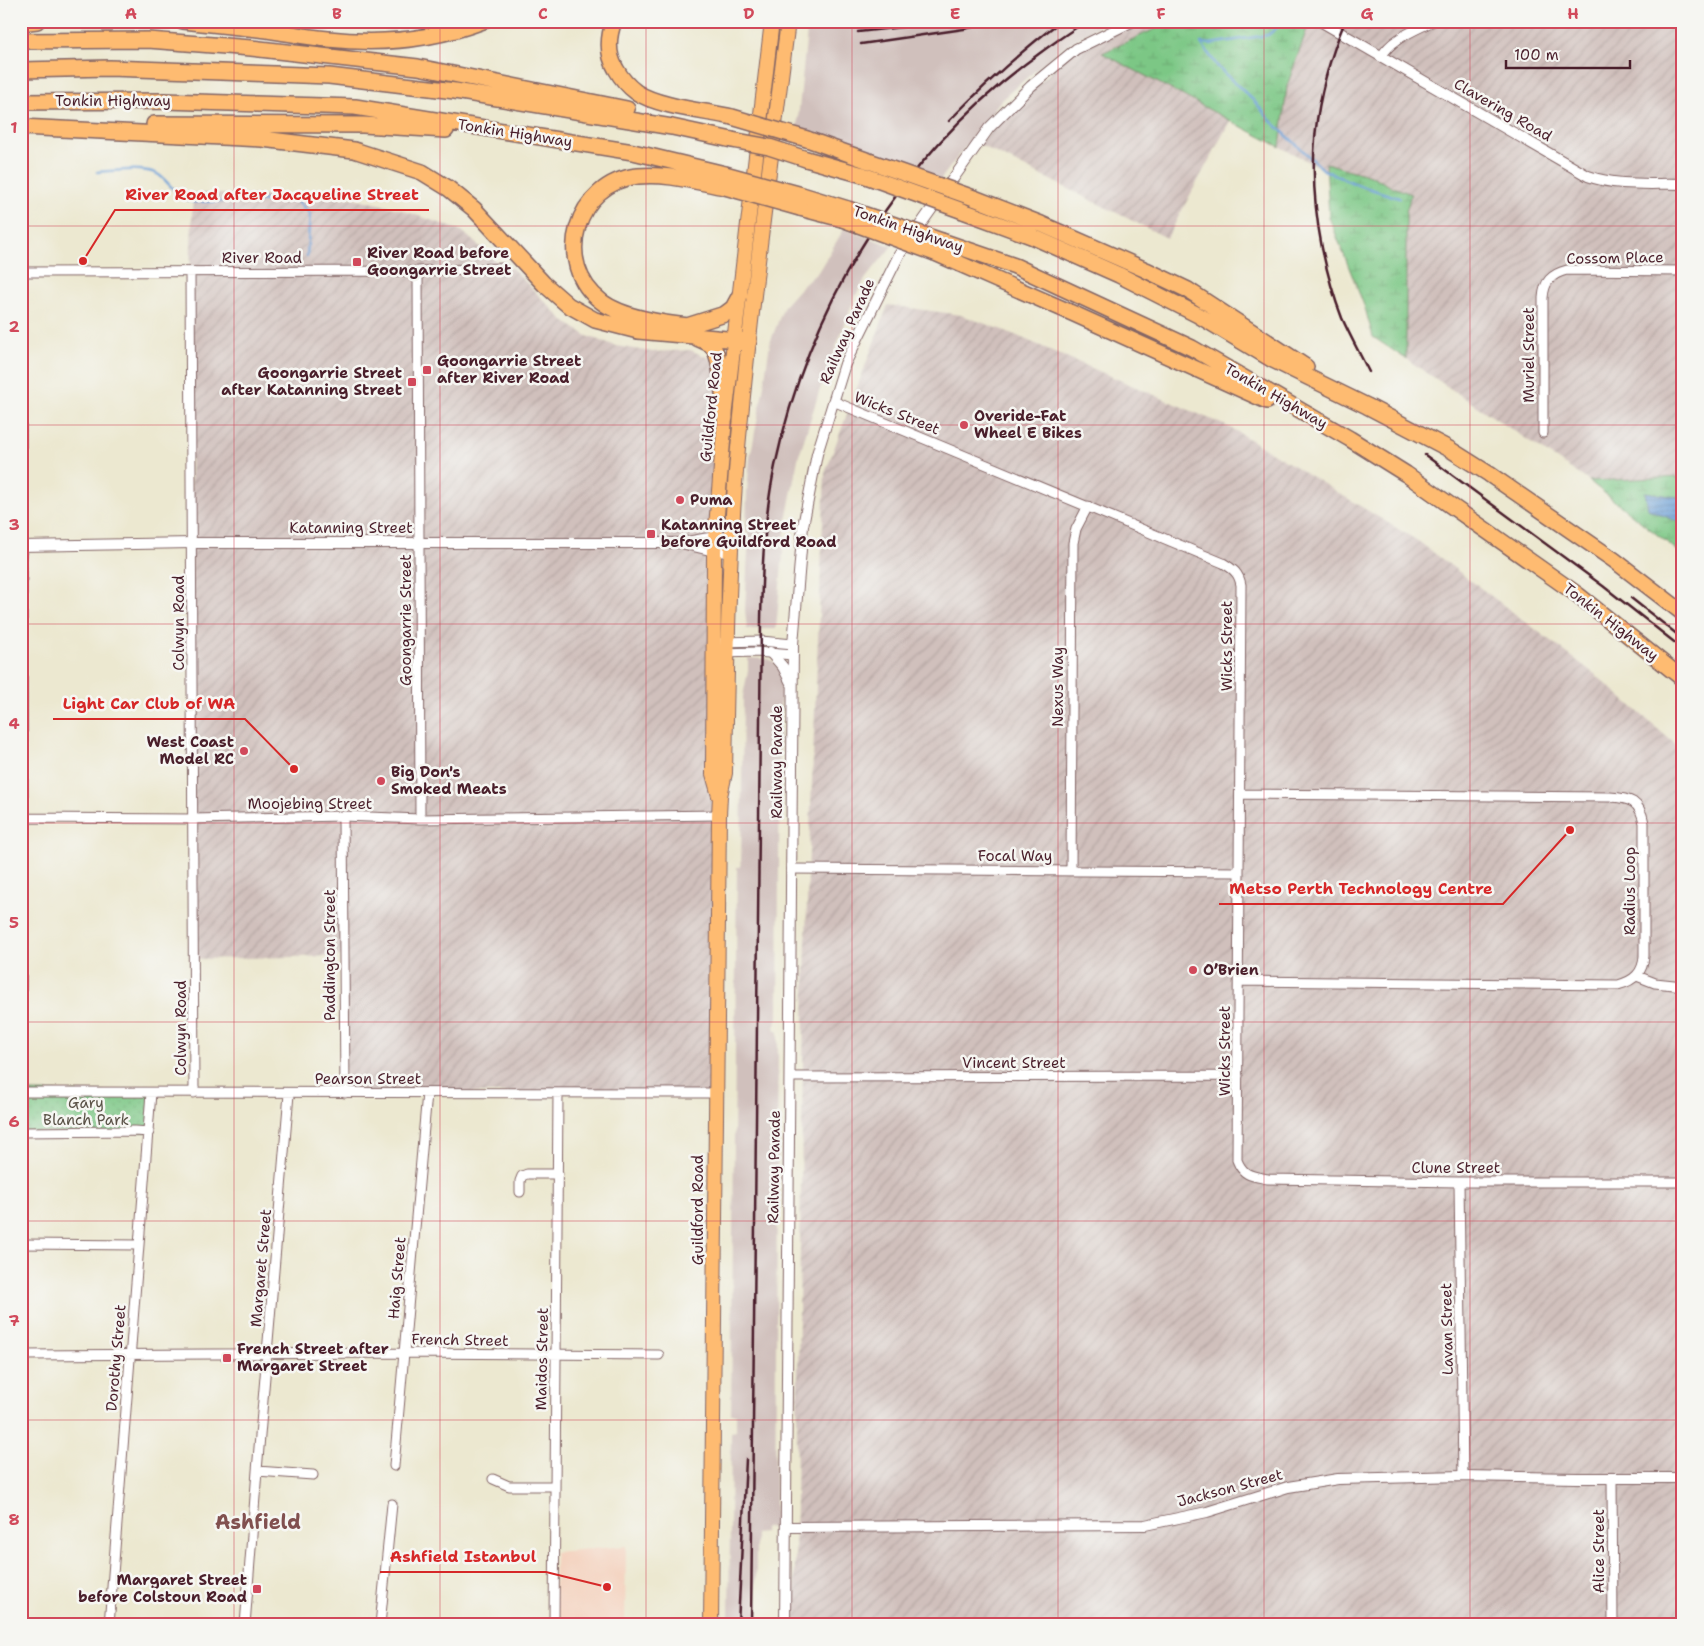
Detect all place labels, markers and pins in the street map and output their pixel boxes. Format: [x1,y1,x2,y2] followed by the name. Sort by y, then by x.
[115,179,429,210] callout: River Road after Jacqueline Street
[367,243,511,280] place label: River Road before Goongarrie Street
[351,256,363,268] marker: River Road before Goongarrie Street
[437,351,581,388] place label: Goongarrie Street after River Road
[221,363,402,400] place label: Goongarrie Street after Katanning Street
[421,364,433,376] marker: Goongarrie Street after River Road
[406,376,418,388] marker: Goongarrie Street after Katanning Street
[974,406,1082,443] place label: Overide-Fat Wheel E Bikes
[958,419,970,431] marker: Overide-Fat Wheel E Bikes
[690,490,733,510] place label: Puma
[674,494,686,506] marker: Puma
[661,515,836,552] place label: Katanning Street before Guildford Road
[645,528,657,540] marker: Katanning Street before Guildford Road
[53,688,245,719] callout: Light Car Club of WA
[146,732,234,769] place label: West Coast Model RC
[238,745,250,757] marker: West Coast Model RC
[391,762,507,799] place label: Big Don's Smoked Meats
[375,775,387,787] marker: Big Don's Smoked Meats
[1219,873,1503,904] callout: Metso Perth Technology Centre
[1203,960,1259,980] place label: O’Brien
[1187,964,1199,976] marker: O’Brien
[237,1339,389,1376] place label: French Street after Margaret Street
[221,1352,233,1364] marker: French Street after Margaret Street
[380,1541,546,1572] callout: Ashfield Istanbul
[78,1570,247,1607] place label: Margaret Street before Colstoun Road
[251,1583,263,1595] marker: Margaret Street before Colstoun Road

